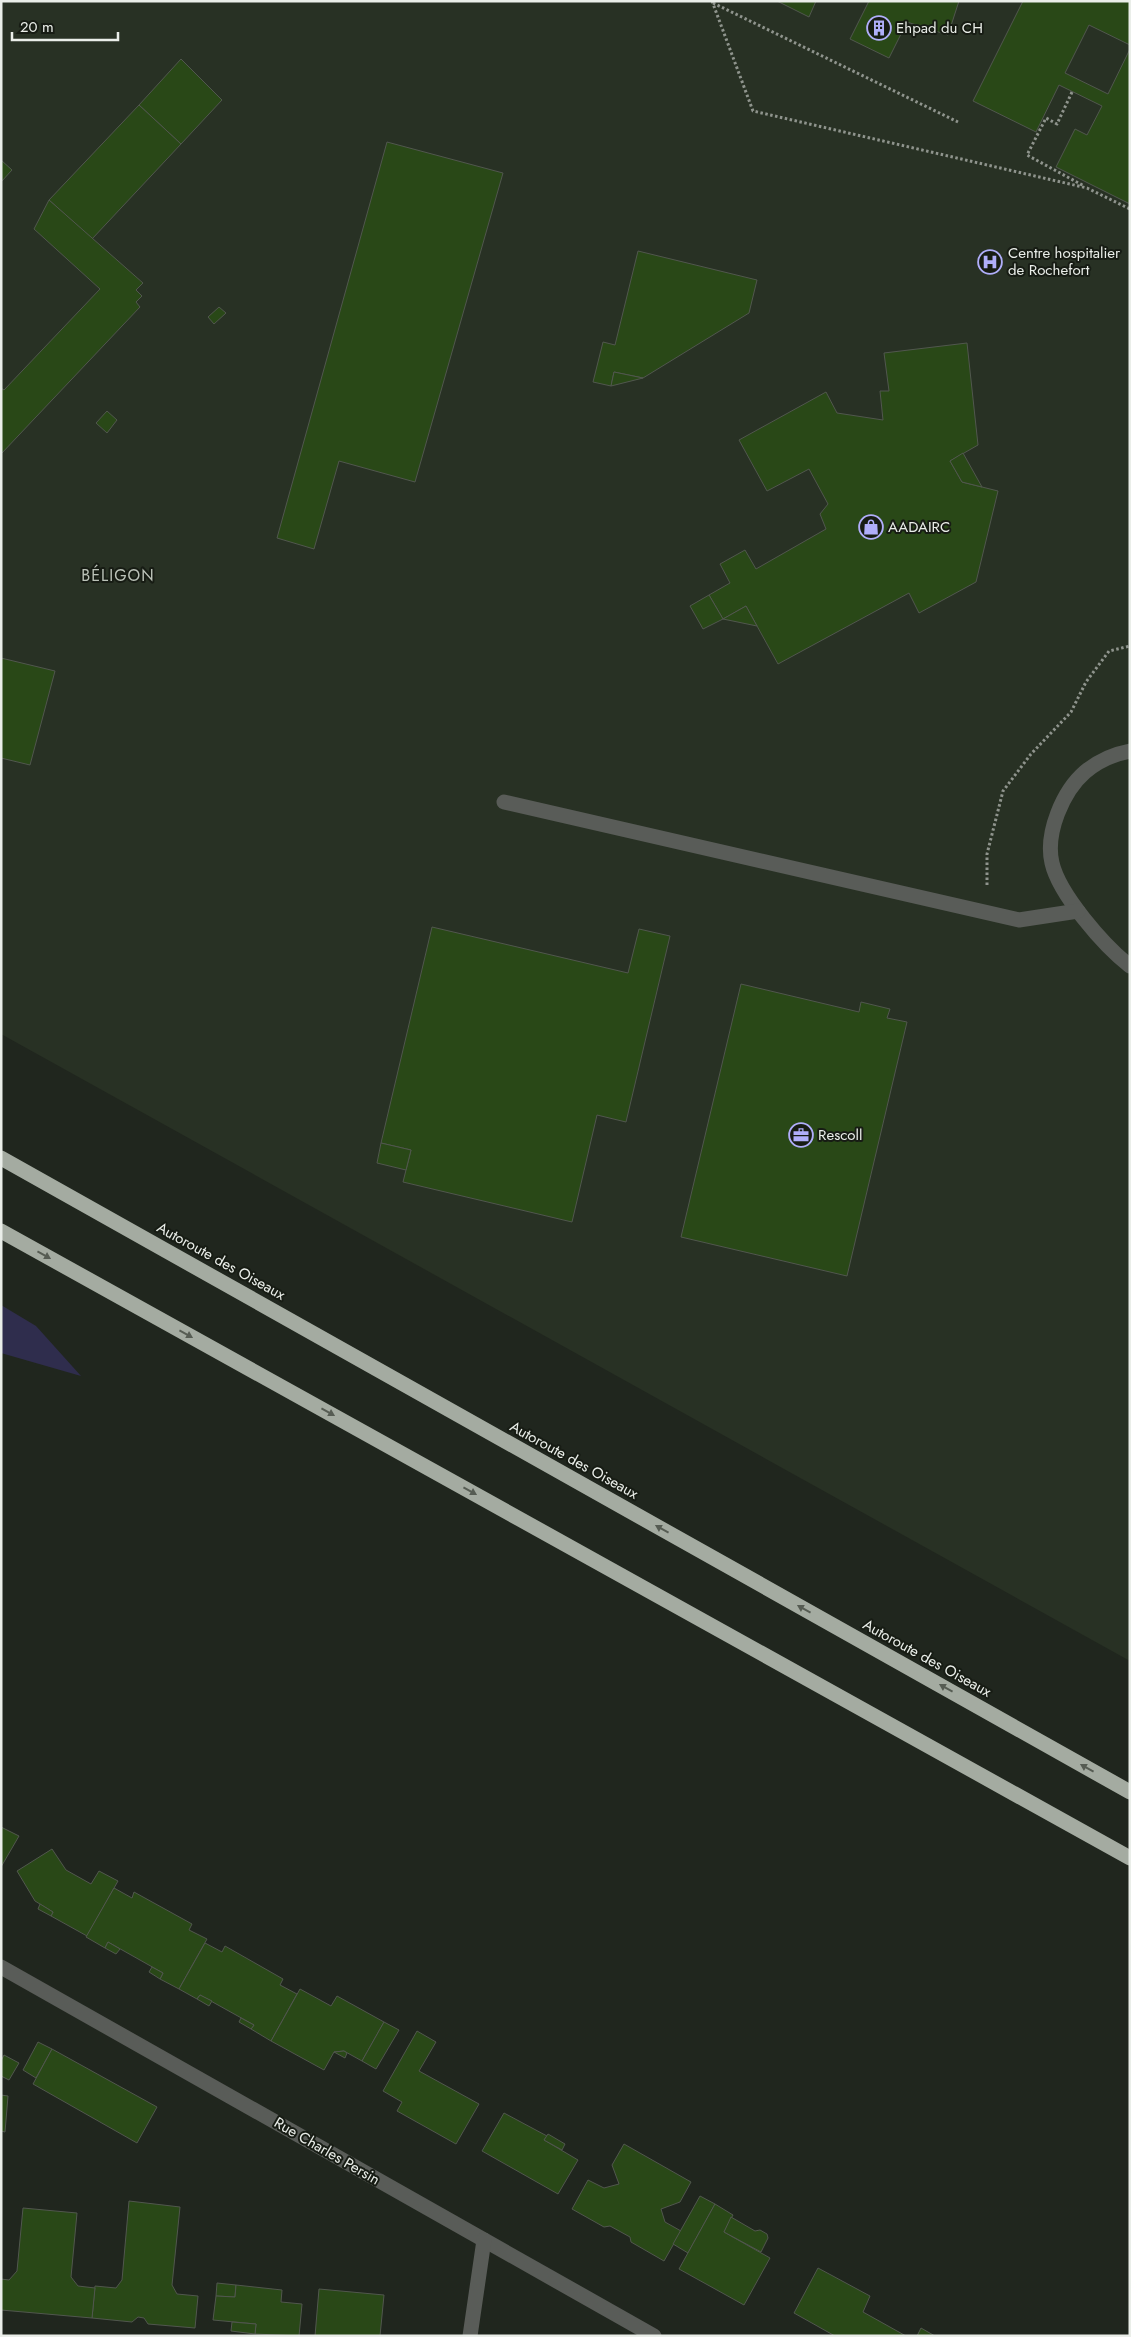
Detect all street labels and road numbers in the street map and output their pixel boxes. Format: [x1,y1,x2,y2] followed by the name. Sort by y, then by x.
[153,1217,290,1306] street label: Autoroute des Oiseaux
[506,1416,643,1505] street label: Autoroute des Oiseaux
[859,1614,996,1703] street label: Autoroute des Oiseaux
[270,2112,384,2190] street label: Rue Charles Persin

